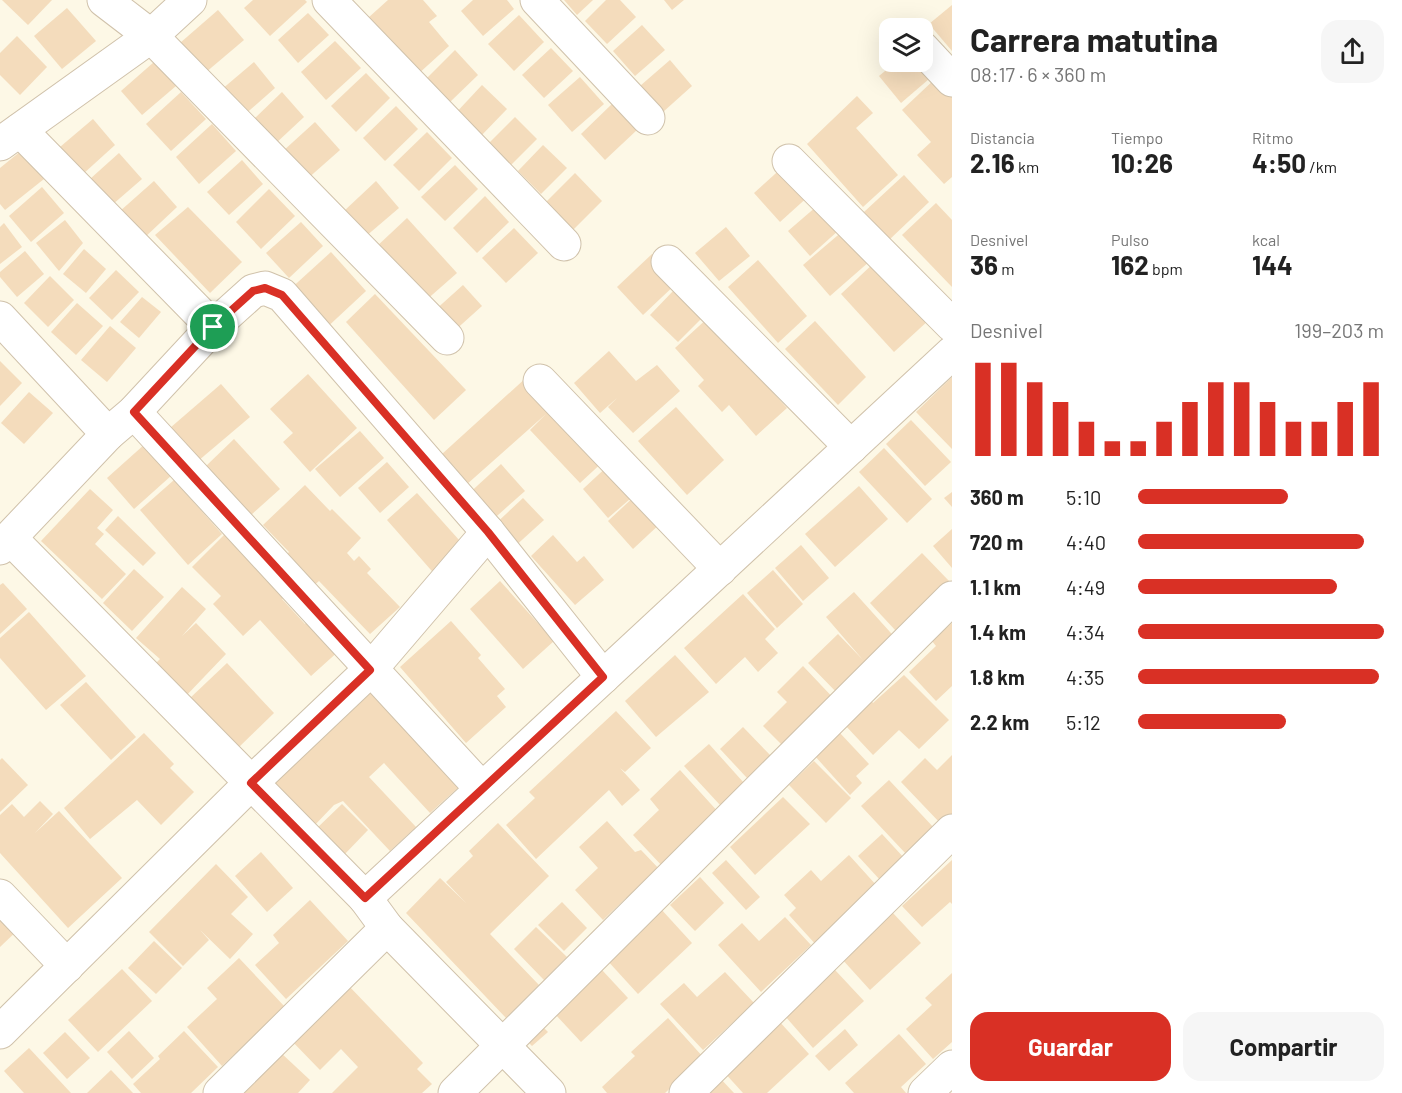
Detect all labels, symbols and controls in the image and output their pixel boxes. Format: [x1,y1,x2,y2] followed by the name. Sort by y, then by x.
[879,18,933,72] map controls
[879,18,933,72] button: layers
[970,19,1218,59] text: Carrera matutina
[1321,20,1384,83] button: share
[970,62,1106,86] text: 08:17 · 6 × 360 m
[970,128,1035,147] text: Distancia
[1111,128,1163,147] text: Tiempo
[1252,128,1294,147] text: Ritmo
[970,147,1015,178] text: 2.16
[1111,147,1173,178] text: 10:26
[1252,147,1306,178] text: 4:50
[1015,157,1039,176] text: km
[1306,157,1337,176] text: /km
[970,230,1028,249] text: Desnivel
[1111,230,1149,249] text: Pulso
[1252,230,1280,249] text: kcal
[970,249,998,280] text: 36
[1111,249,1149,280] text: 162
[1252,249,1293,280] text: 144
[998,259,1014,278] text: m
[1149,259,1183,278] text: bpm
[187,301,238,352] pin
[196,310,229,343] icon: arrive
[970,318,1043,342] text: Desnivel
[1294,318,1384,342] text: 199–203 m
[970,485,1024,509] text: 360 m
[1066,485,1101,509] text: 5:10
[970,530,1023,554] text: 720 m
[1066,530,1106,554] text: 4:40
[970,575,1021,599] text: 1.1 km
[1066,575,1105,599] text: 4:49
[970,620,1026,644] text: 1.4 km
[1066,620,1105,644] text: 4:34
[970,665,1025,689] text: 1.8 km
[1066,665,1104,689] text: 4:35
[970,710,1029,734] text: 2.2 km
[1066,710,1101,734] text: 5:12
[970,1012,1171,1081] button: Guardar
[1183,1012,1384,1081] button: Compartir

